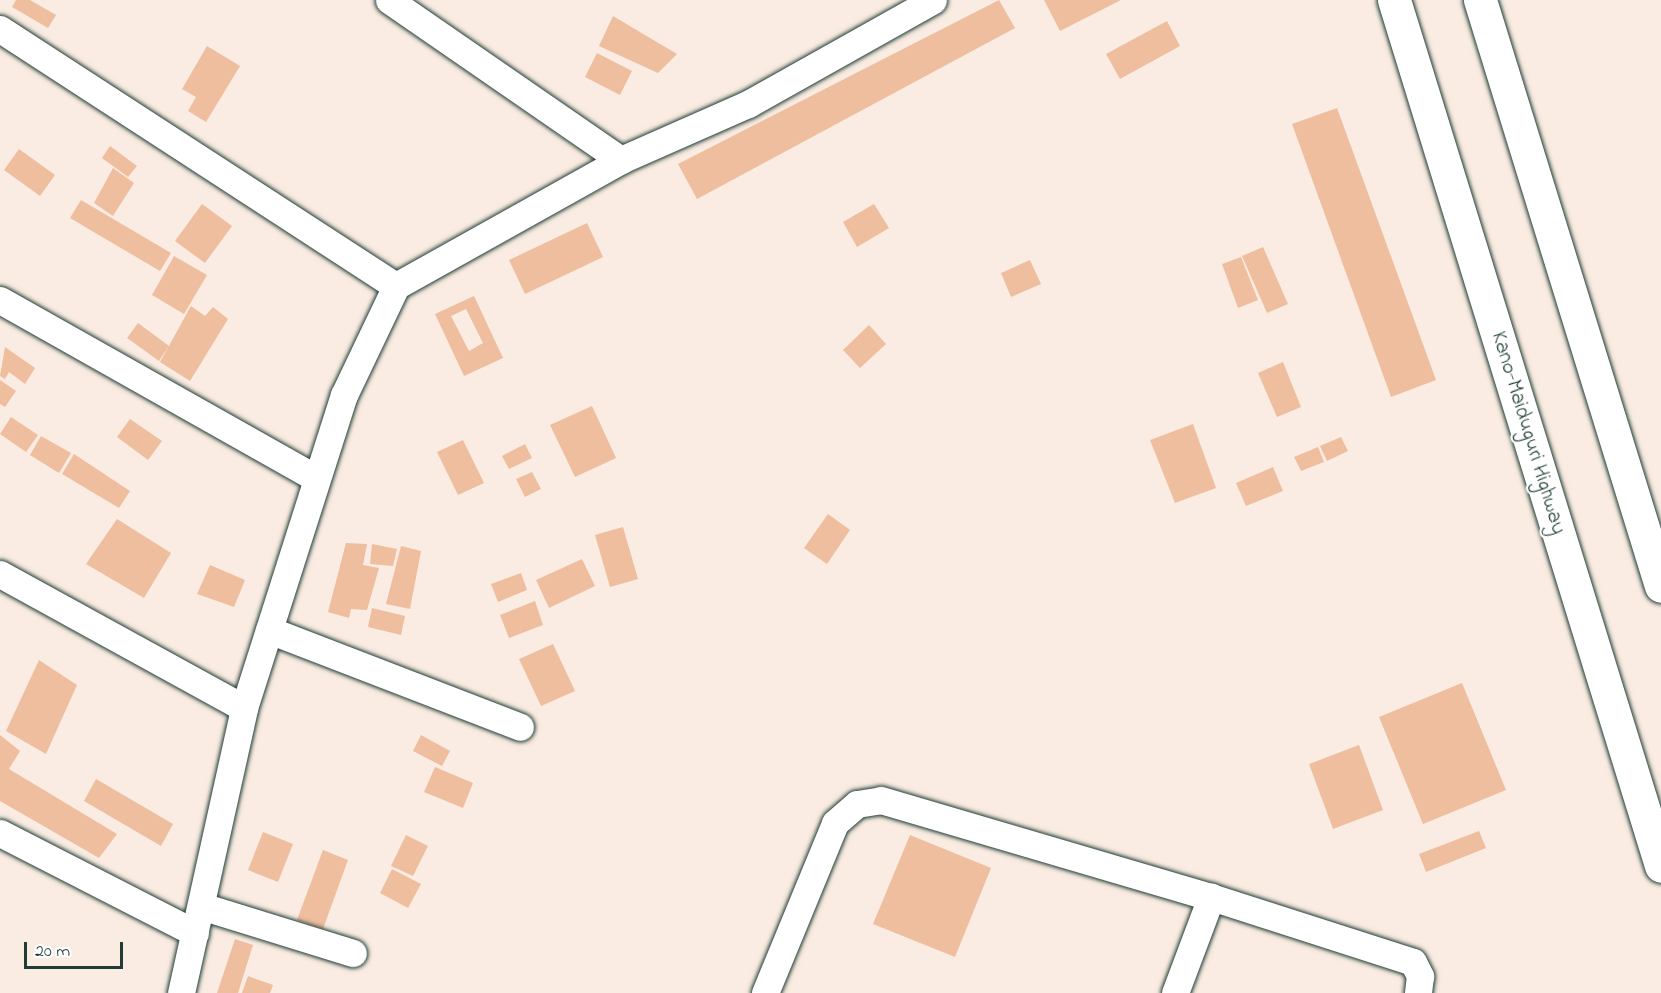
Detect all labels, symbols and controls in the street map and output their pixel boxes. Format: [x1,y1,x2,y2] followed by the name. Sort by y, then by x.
[1485,329,1571,537] street label: Kano-Maiduguri Highway
[27,930,126,968] scale bar
[35,939,70,965] text: 20 m

